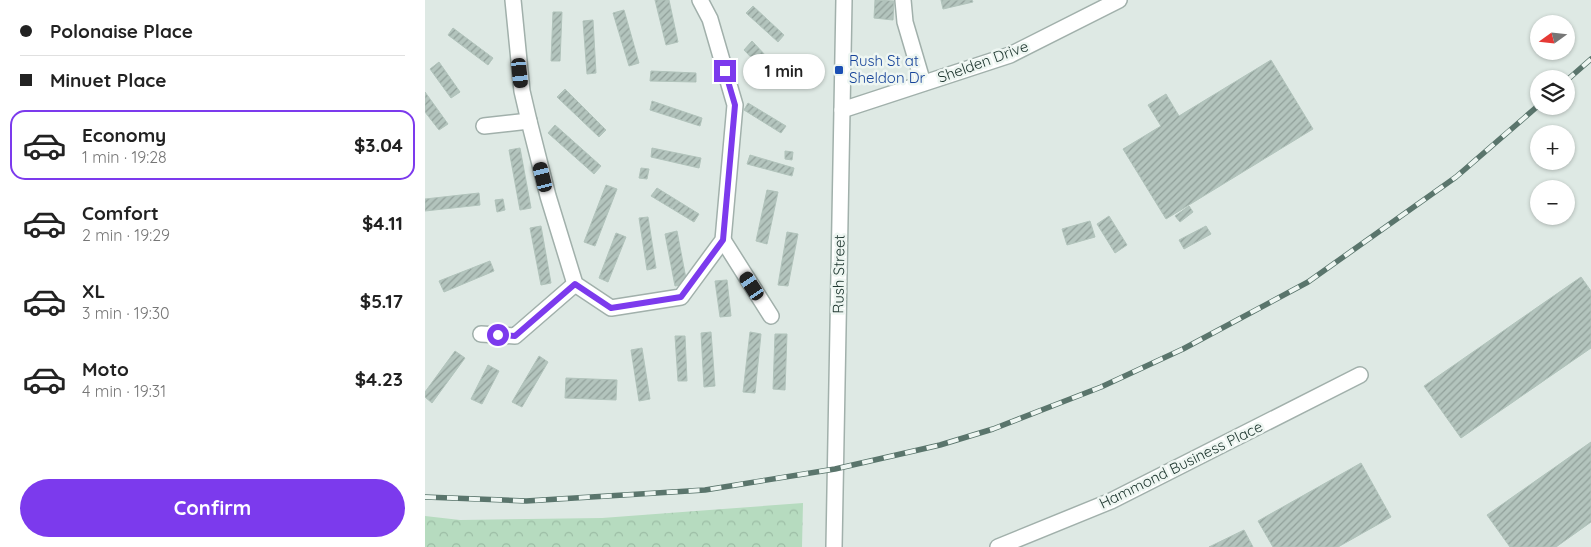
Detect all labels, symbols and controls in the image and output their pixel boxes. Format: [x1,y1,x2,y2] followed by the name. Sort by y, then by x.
[1530,15,1575,60] north arrow
[1530,15,1575,225] map controls
[50,19,193,43] text: Polonaise Place
[935,36,1031,87] street label: Shelden Drive
[849,51,925,87] place label: Rush St at Sheldon Dr
[743,54,825,88] callout: 1 min
[510,57,529,89] car
[714,60,736,82] route end
[765,61,803,81] text: 1 min
[833,64,845,76] marker: Rush St at Sheldon Dr
[50,68,166,92] text: Minuet Place
[1530,70,1575,115] button: layers
[22,123,67,168] icon: car
[82,123,166,147] text: Economy
[1530,125,1575,170] button: +
[354,133,403,157] text: $3.04
[82,147,167,167] text: 1 min · 19:28
[532,161,553,193] car
[1530,180,1575,225] button: −
[22,201,67,246] icon: car
[82,201,159,225] text: Comfort
[362,211,403,235] text: $4.11
[82,225,170,245] text: 2 min · 19:29
[828,234,849,314] street label: Rush Street
[737,269,766,303] car
[22,279,67,324] icon: car
[82,279,105,303] text: XL
[360,289,403,313] text: $5.17
[82,303,170,323] text: 3 min · 19:30
[487,324,509,346] route start
[22,357,67,402] icon: car
[82,357,129,381] text: Moto
[355,367,403,391] text: $4.23
[82,381,166,401] text: 4 min · 19:31
[1096,417,1266,512] street label: Hammond Business Place
[20,479,405,537] button: Confirm

